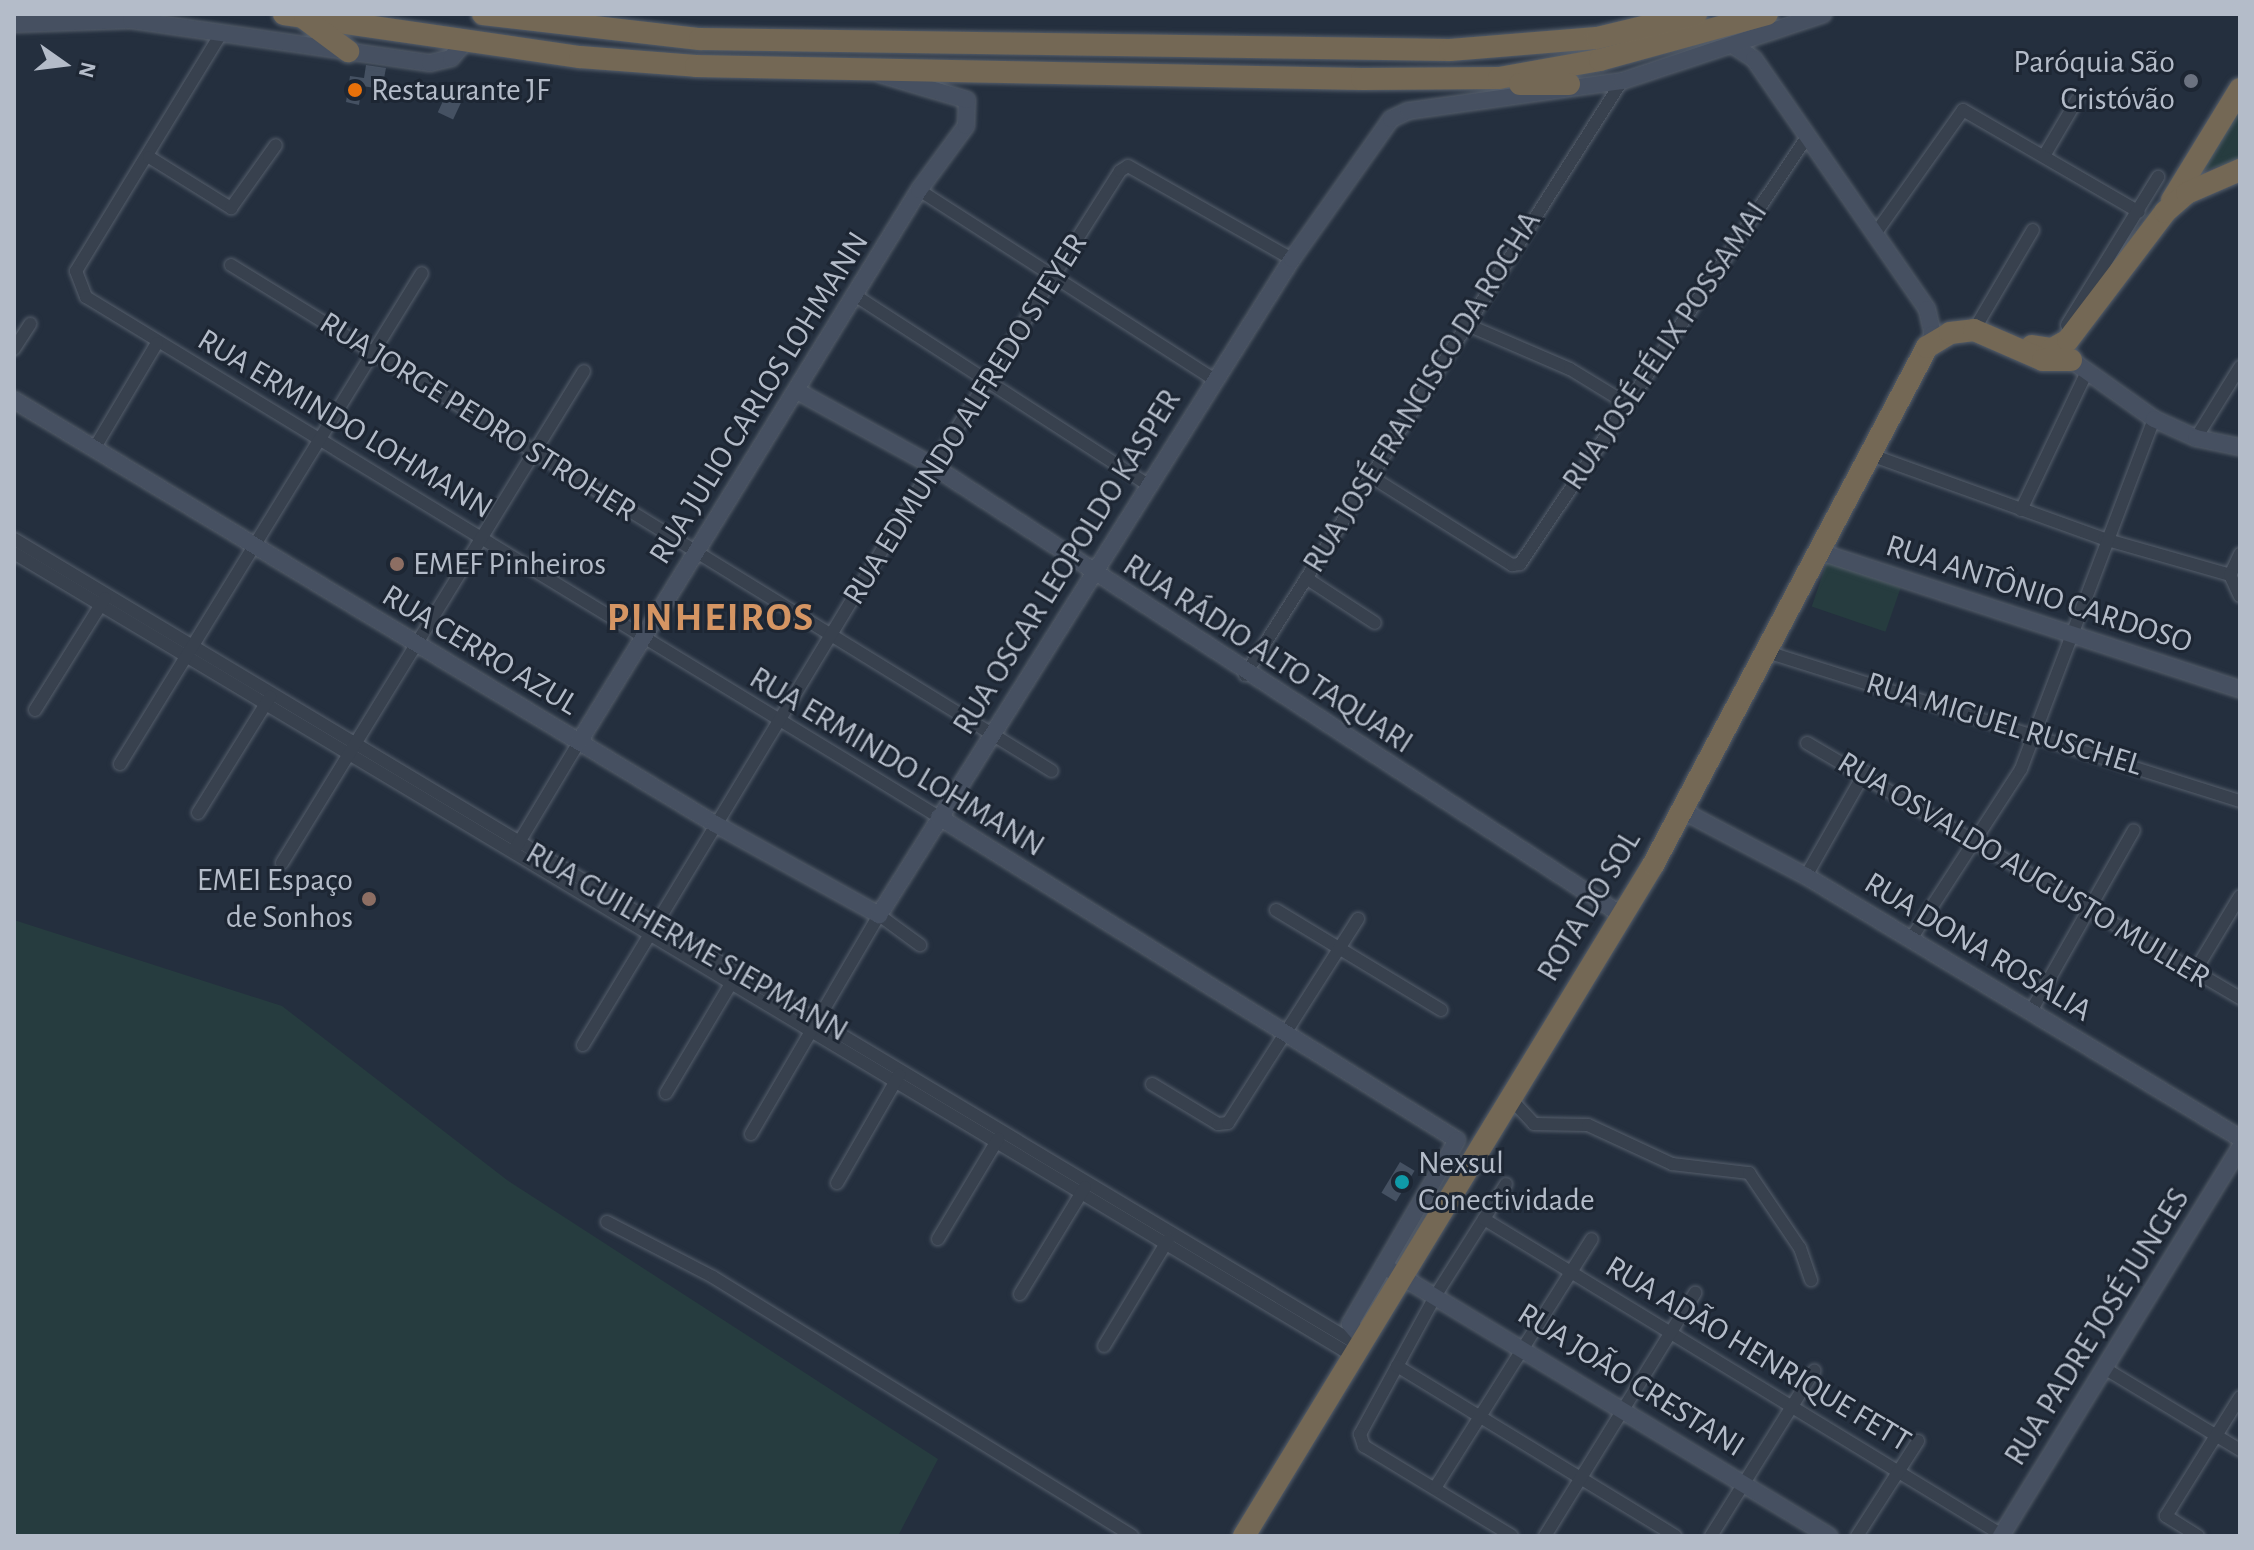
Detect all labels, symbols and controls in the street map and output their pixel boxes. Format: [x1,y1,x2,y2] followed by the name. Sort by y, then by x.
[24,24,104,104] north arrow
[2013,44,2175,119] place label: Paróquia São Cristóvão
[75,60,100,80] text: N
[371,71,550,109] place label: Restaurante JF
[2182,72,2200,90] marker: Paróquia São Cristóvão
[346,81,364,99] marker: Restaurante JF
[1554,195,1776,497] street label: RUA JOSÉ FÉLIX POSSAMAI
[1295,204,1549,580] street label: RUA JOSÉ FRANCISCO DA ROCHA
[641,225,877,571] street label: RUA JULIO CARLOS LOHMANN
[835,226,1095,612] street label: RUA EDMUNDO ALFREDO STEYER
[313,304,643,530] street label: RUA JORGE PEDRO STROHER
[191,321,499,527] street label: RUA ERMINDO LOHMANN
[945,382,1189,742] street label: RUA OSCAR LEOPOLDO KASPER
[1881,526,2197,662] street label: RUA ANTÔNIO CARDOSO
[413,545,606,583] place label: EMEF Pinheiros
[1116,546,1420,762] street label: RUA RÁDIO ALTO TAQUARI
[388,555,406,573] marker: EMEF Pinheiros
[375,576,585,724] street label: RUA CERRO AZUL
[607,594,815,642] district label: PINHEIROS
[743,659,1051,865] street label: RUA ERMINDO LOHMANN
[1861,664,2147,784] street label: RUA MIGUEL RUSCHEL
[1831,743,2217,997] street label: RUA OSVALDO AUGUSTO MULLER
[1529,824,1649,988] street label: ROTA DO SOL
[519,834,855,1050] street label: RUA GUILHERME SIEPMANN
[197,862,353,937] place label: EMEI Espaço de Sonhos
[1857,864,2099,1030] street label: RUA DONA ROSALIA
[360,890,378,908] marker: EMEI Espaço de Sonhos
[1418,1145,1595,1220] place label: Nexsul Conectividade
[1393,1173,1411,1191] marker: Nexsul Conectividade
[1996,1181,2198,1473] street label: RUA PADRE JOSÉ JUNGES
[1598,1248,1918,1460] street label: RUA ADÃO HENRIQUE FETT
[1510,1295,1752,1465] street label: RUA JOÃO CRESTANI

